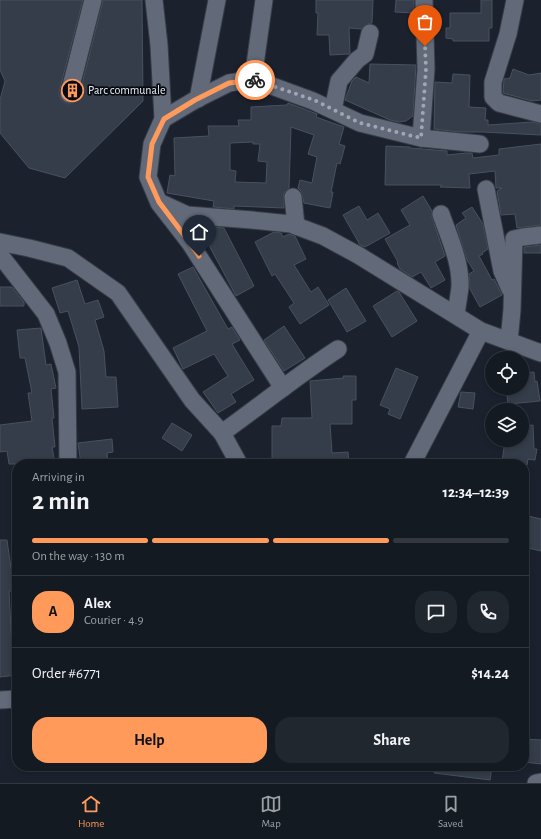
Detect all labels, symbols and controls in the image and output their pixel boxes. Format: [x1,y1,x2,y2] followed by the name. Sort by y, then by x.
[408,5,442,46] pin
[414,11,436,33] icon: bag
[235,60,275,100] courier
[244,69,266,91] icon: bike
[60,77,86,103] building icon: Parc communale
[88,84,166,96] place label: Parc communale
[182,215,216,256] pin
[188,221,210,243] icon: home
[485,351,529,447] map controls
[485,351,529,395] button: locate
[485,403,529,447] button: layers
[32,471,85,484] text: Arriving in
[443,485,509,500] text: 12:34–12:39
[32,488,90,514] text: 2 min
[32,550,125,563] text: On the way · 130 m
[415,591,457,633] button: chat
[467,591,509,633] button: phone
[84,596,111,611] text: Alex
[48,604,58,619] text: A
[84,614,144,627] text: Courier · 4.9
[32,666,101,681] text: Order #6771
[471,666,509,681] text: $14.24
[32,717,267,763] button: Help
[275,717,509,763] button: Share
[78,793,104,830] tab: Home
[260,793,282,830] tab: Map
[438,793,463,830] tab: Saved

